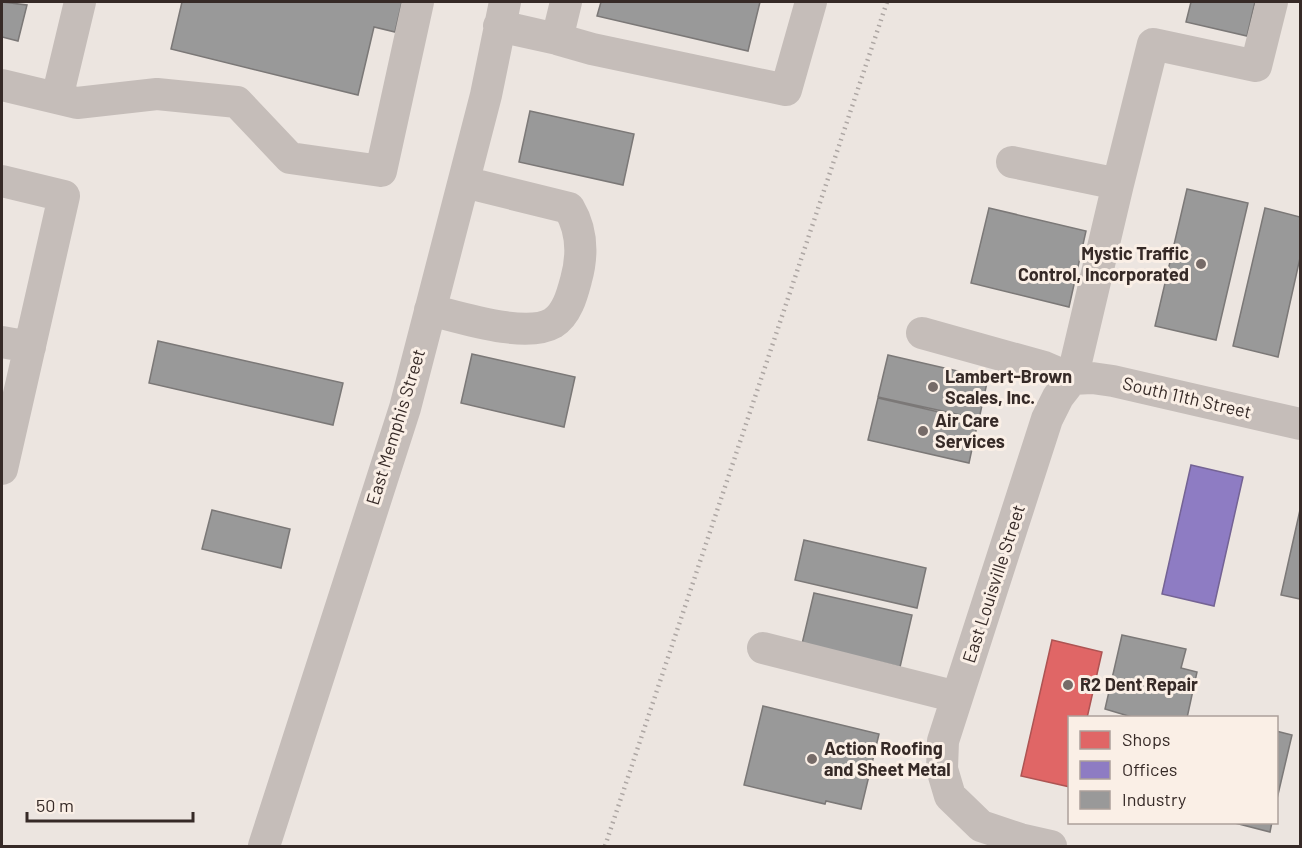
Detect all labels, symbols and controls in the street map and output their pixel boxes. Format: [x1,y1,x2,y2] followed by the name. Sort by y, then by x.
[1018,242,1189,285] place label: Mystic Traffic Control, Incorporated
[1194,257,1208,271] marker: Mystic Traffic Control, Incorporated
[361,346,429,507] street label: East Memphis Street
[945,365,1072,408] place label: Lambert-Brown Scales, Inc.
[1121,372,1254,423] street label: South 11th Street
[926,380,940,394] marker: Lambert-Brown Scales, Inc.
[935,409,1005,452] place label: Air Care Services
[916,424,930,438] marker: Air Care Services
[957,502,1029,666] street label: East Louisville Street
[1080,673,1198,695] place label: R2 Dent Repair
[1061,678,1075,692] marker: R2 Dent Repair
[1068,716,1278,824] legend
[1122,728,1171,750] text: Shops
[824,737,951,780] place label: Action Roofing and Sheet Metal
[805,752,819,766] marker: Action Roofing and Sheet Metal
[1122,758,1178,780] text: Offices
[27,785,194,823] scale bar
[1122,788,1186,810] text: Industry
[36,794,74,816] text: 50 m

